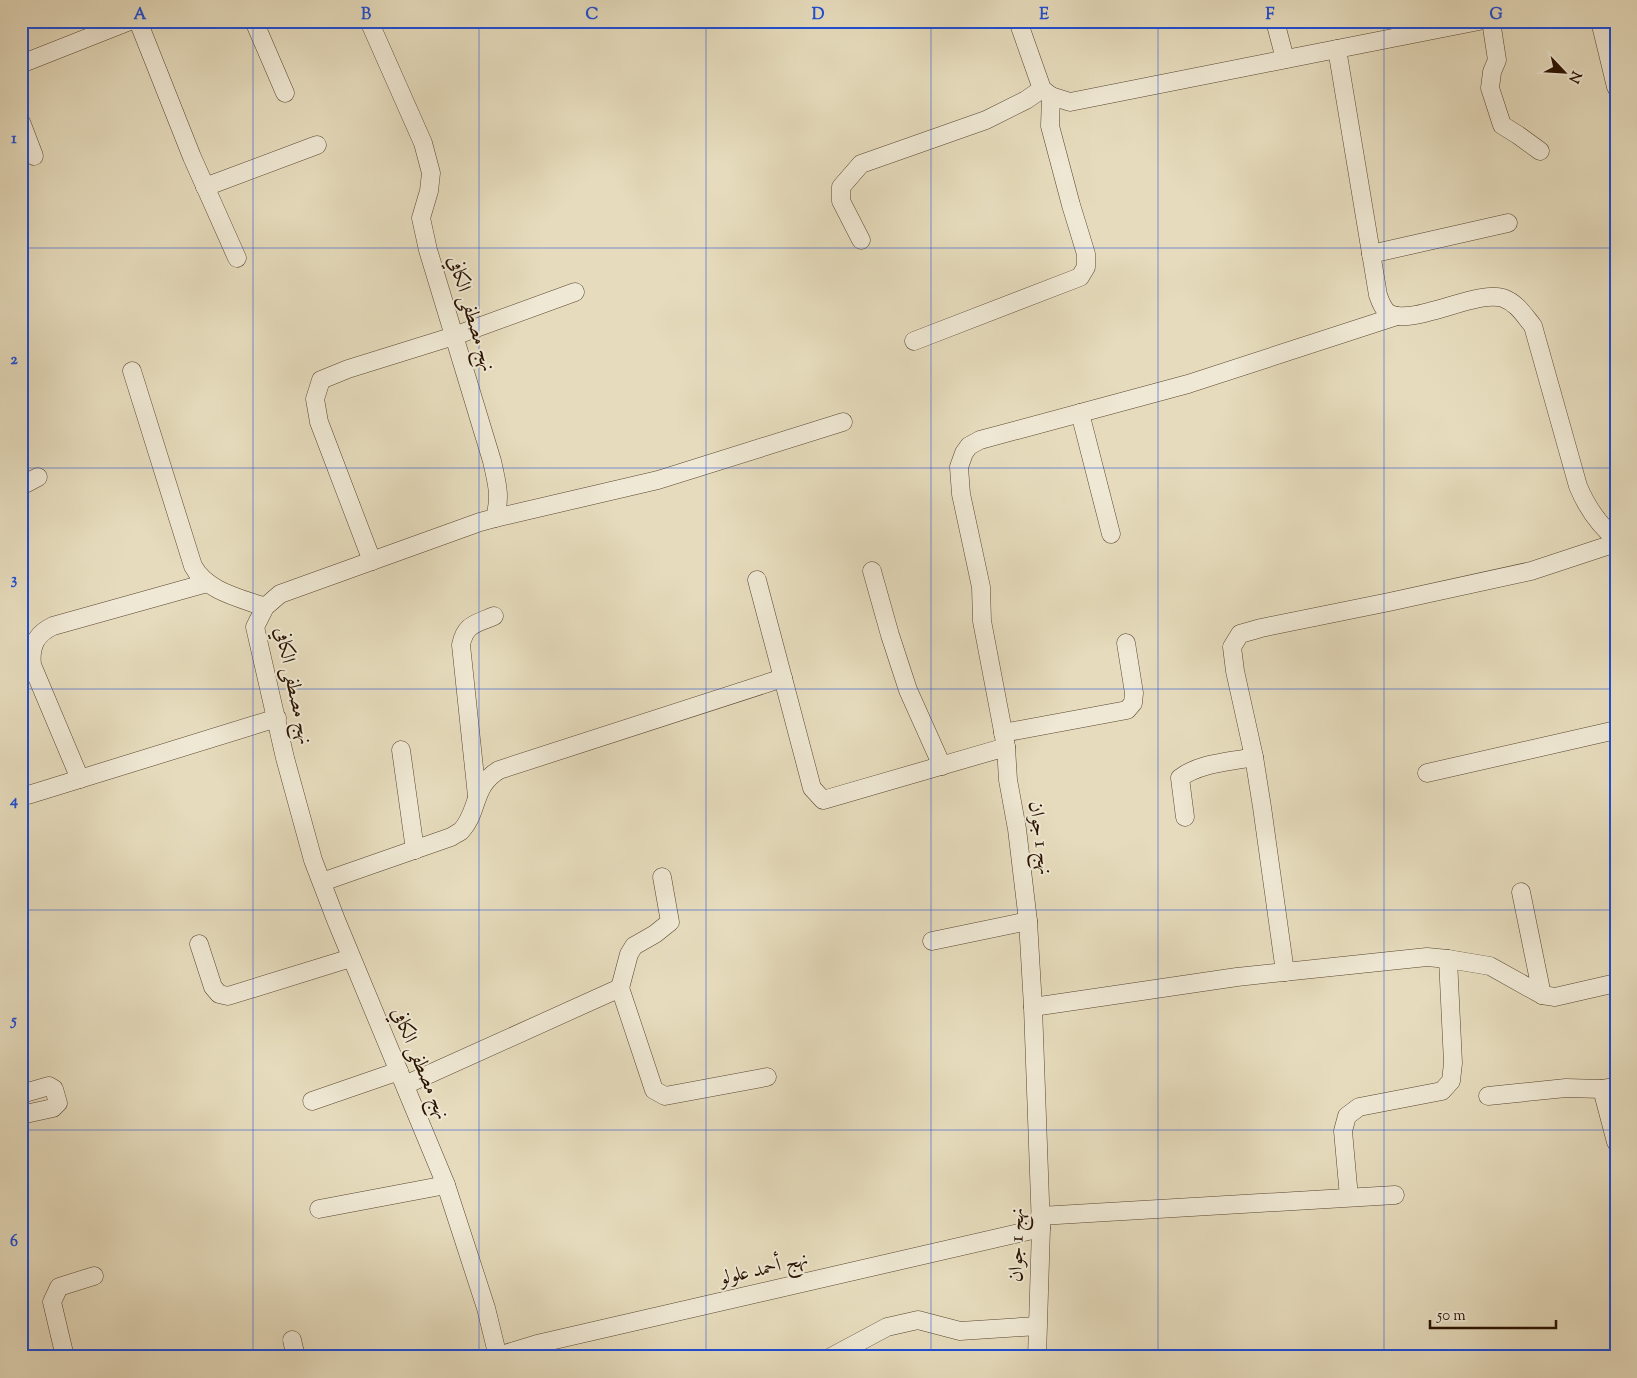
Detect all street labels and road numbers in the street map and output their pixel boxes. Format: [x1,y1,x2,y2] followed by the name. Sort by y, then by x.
[438,253,501,376] street label: نهج مصطفى الكافي
[264,624,319,748] street label: نهج مصطفى الكافي
[1018,799,1059,877] street label: نهج 1 جوان
[381,1003,456,1125] street label: نهج مصطفى الكافي
[1003,1207,1034,1283] street label: نهج 1 جوان
[714,1244,811,1296] street label: نهج أحمد علولو

